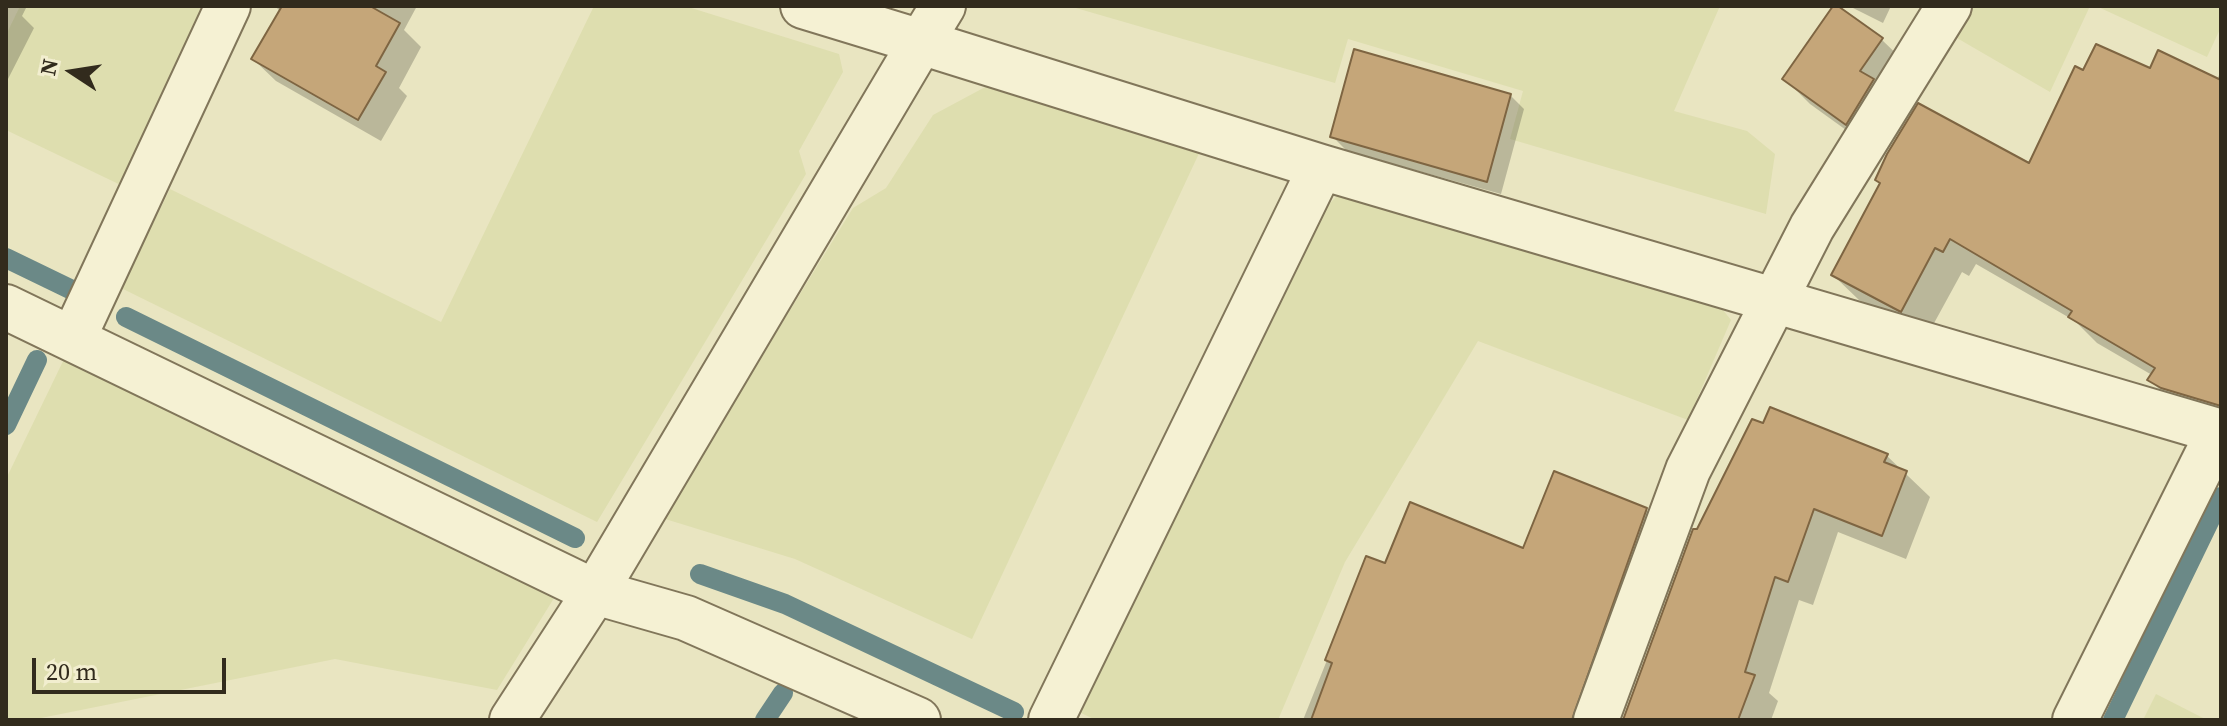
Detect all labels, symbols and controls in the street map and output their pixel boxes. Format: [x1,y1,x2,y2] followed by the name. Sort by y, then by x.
[32,32,112,112] north arrow
[32,56,65,78] text: N
[36,642,230,692] scale bar
[46,655,97,688] text: 20 m

